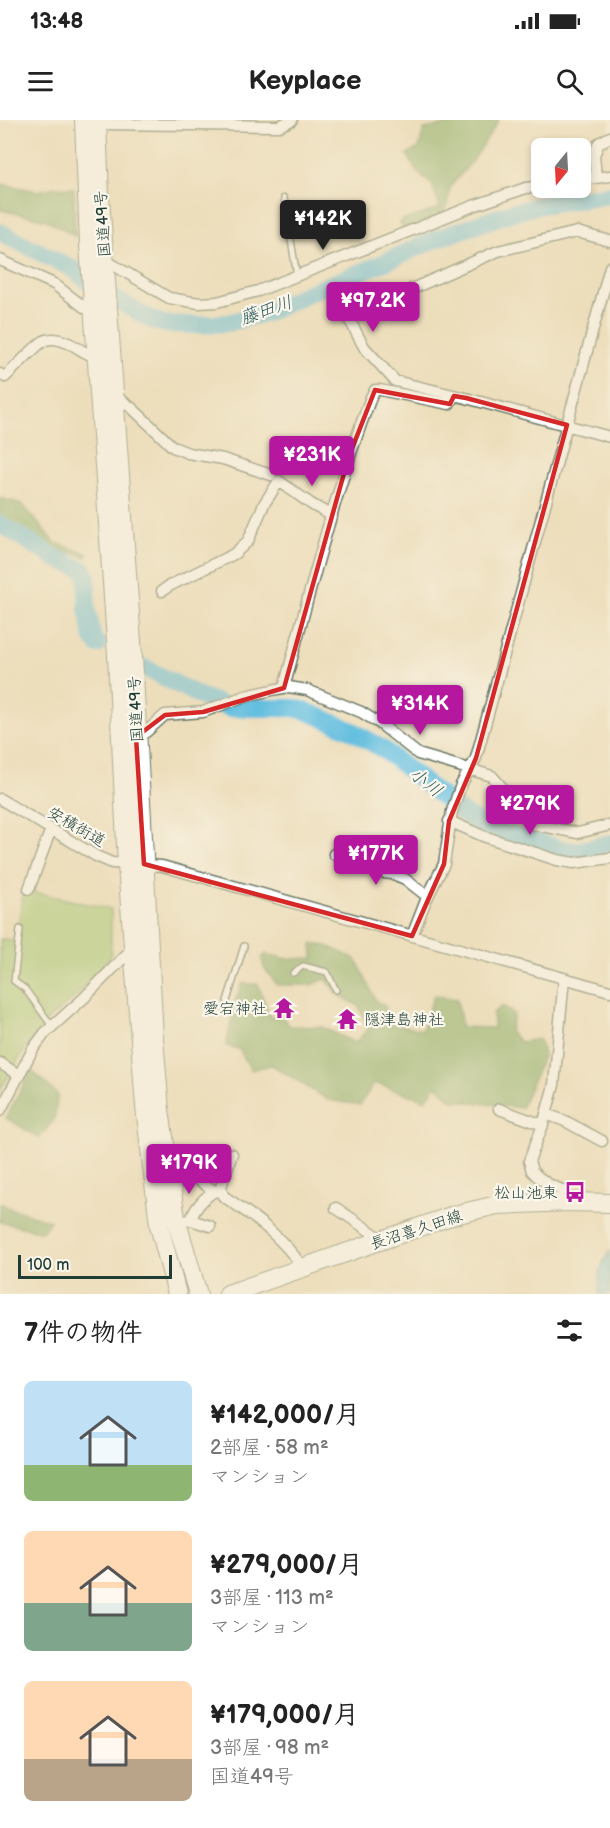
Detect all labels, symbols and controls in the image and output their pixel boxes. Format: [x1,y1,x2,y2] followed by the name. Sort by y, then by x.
[30,8,84,35] text: 13:48
[24,65,57,98] icon: menu
[248,65,362,97] text: Keyplace
[553,65,586,98] icon: search
[531,138,591,198] north arrow
[531,138,591,198] map controls
[92,190,115,258] street label: 国道49号
[281,200,365,251] pin: ¥142K
[294,207,352,231] text: ¥142K
[324,282,422,333] pin: ¥97.2K
[340,289,406,313] text: ¥97.2K
[237,292,295,329] water label: 藤田川
[270,436,354,487] pin: ¥231K
[283,443,341,467] text: ¥231K
[125,675,148,743] street label: 国道49号
[378,685,462,736] pin: ¥314K
[391,692,449,716] text: ¥314K
[405,763,446,802] water label: 小川
[488,785,572,836] pin: ¥279K
[500,792,560,816] text: ¥279K
[44,803,109,852] street label: 安積街道
[334,835,418,886] pin: ¥177K
[348,842,404,866] text: ¥177K
[272,996,296,1020] temple icon: 愛宕神社
[203,1000,267,1019] place label: 愛宕神社
[335,1007,359,1031] temple icon: 隠津島神社
[364,1011,444,1030] place label: 隠津島神社
[147,1144,231,1195] pin: ¥179K
[160,1151,218,1175] text: ¥179K
[563,1180,587,1204] bus stop icon: 松山池東
[494,1184,558,1203] place label: 松山池東
[368,1207,465,1254] street label: 長沼喜久田線
[18,1252,172,1280] scale bar
[27,1256,70,1275] text: 100 m
[553,1314,586,1347] icon: filters
[24,1318,142,1349] text: 7件の物件
[210,1400,361,1431] text: ¥142,000/月
[72,1405,144,1477] icon: home
[210,1436,329,1460] text: 2部屋 · 58 m²
[210,1465,309,1489] text: マンション
[210,1550,363,1581] text: ¥279,000/月
[72,1555,144,1627] icon: home
[210,1586,334,1610] text: 3部屋 · 113 m²
[210,1615,309,1639] text: マンション
[210,1700,359,1731] text: ¥179,000/月
[72,1705,144,1777] icon: home
[210,1736,329,1760] text: 3部屋 · 98 m²
[210,1765,294,1789] text: 国道49号

